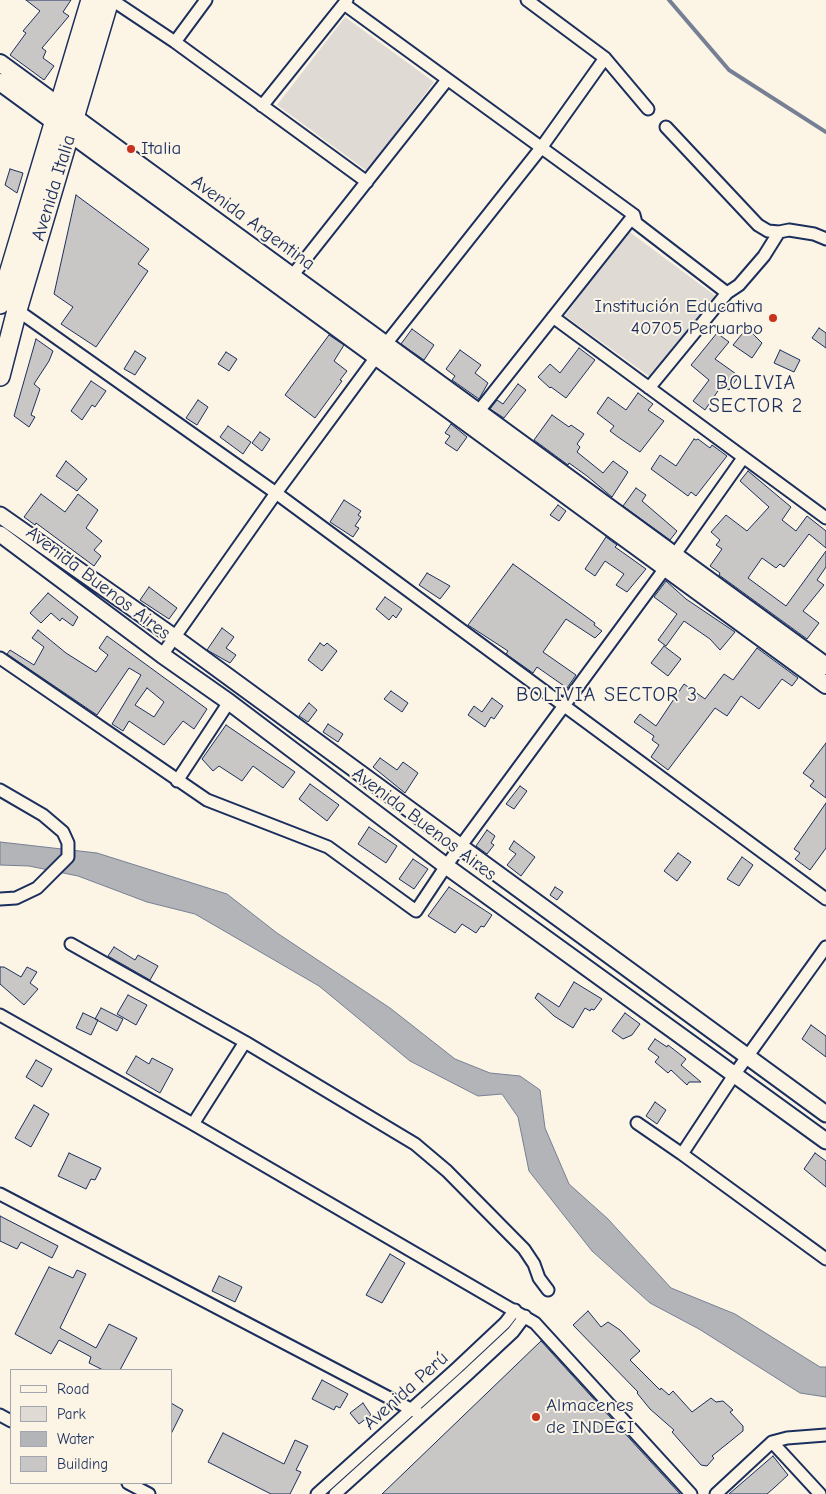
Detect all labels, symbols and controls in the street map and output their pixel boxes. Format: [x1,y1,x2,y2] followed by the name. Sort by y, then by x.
[27,132,81,244] street label: Avenida Italia
[141,138,181,160] place label: Italia
[125,143,137,155] marker: Italia
[187,170,319,276] street label: Avenida Argentina
[595,296,763,340] place label: Institución Educativa 40705 Peruarbo
[767,312,779,324] marker: Institución Educativa 40705 Peruarbo
[708,371,804,418] district label: BOLIVIA SECTOR 2
[21,521,175,645] street label: Avenida Buenos Aires
[514,683,700,707] district label: BOLIVIA SECTOR 3
[347,762,501,886] street label: Avenida Buenos Aires
[359,1347,453,1435] street label: Avenida Perú
[10,1369,172,1484] legend
[57,1380,89,1398] text: Road
[546,1395,634,1439] place label: Almacenes de INDECI
[57,1405,86,1423] text: Park
[530,1411,542,1423] marker: Almacenes de INDECI
[57,1430,94,1448] text: Water
[57,1455,108,1473] text: Building

